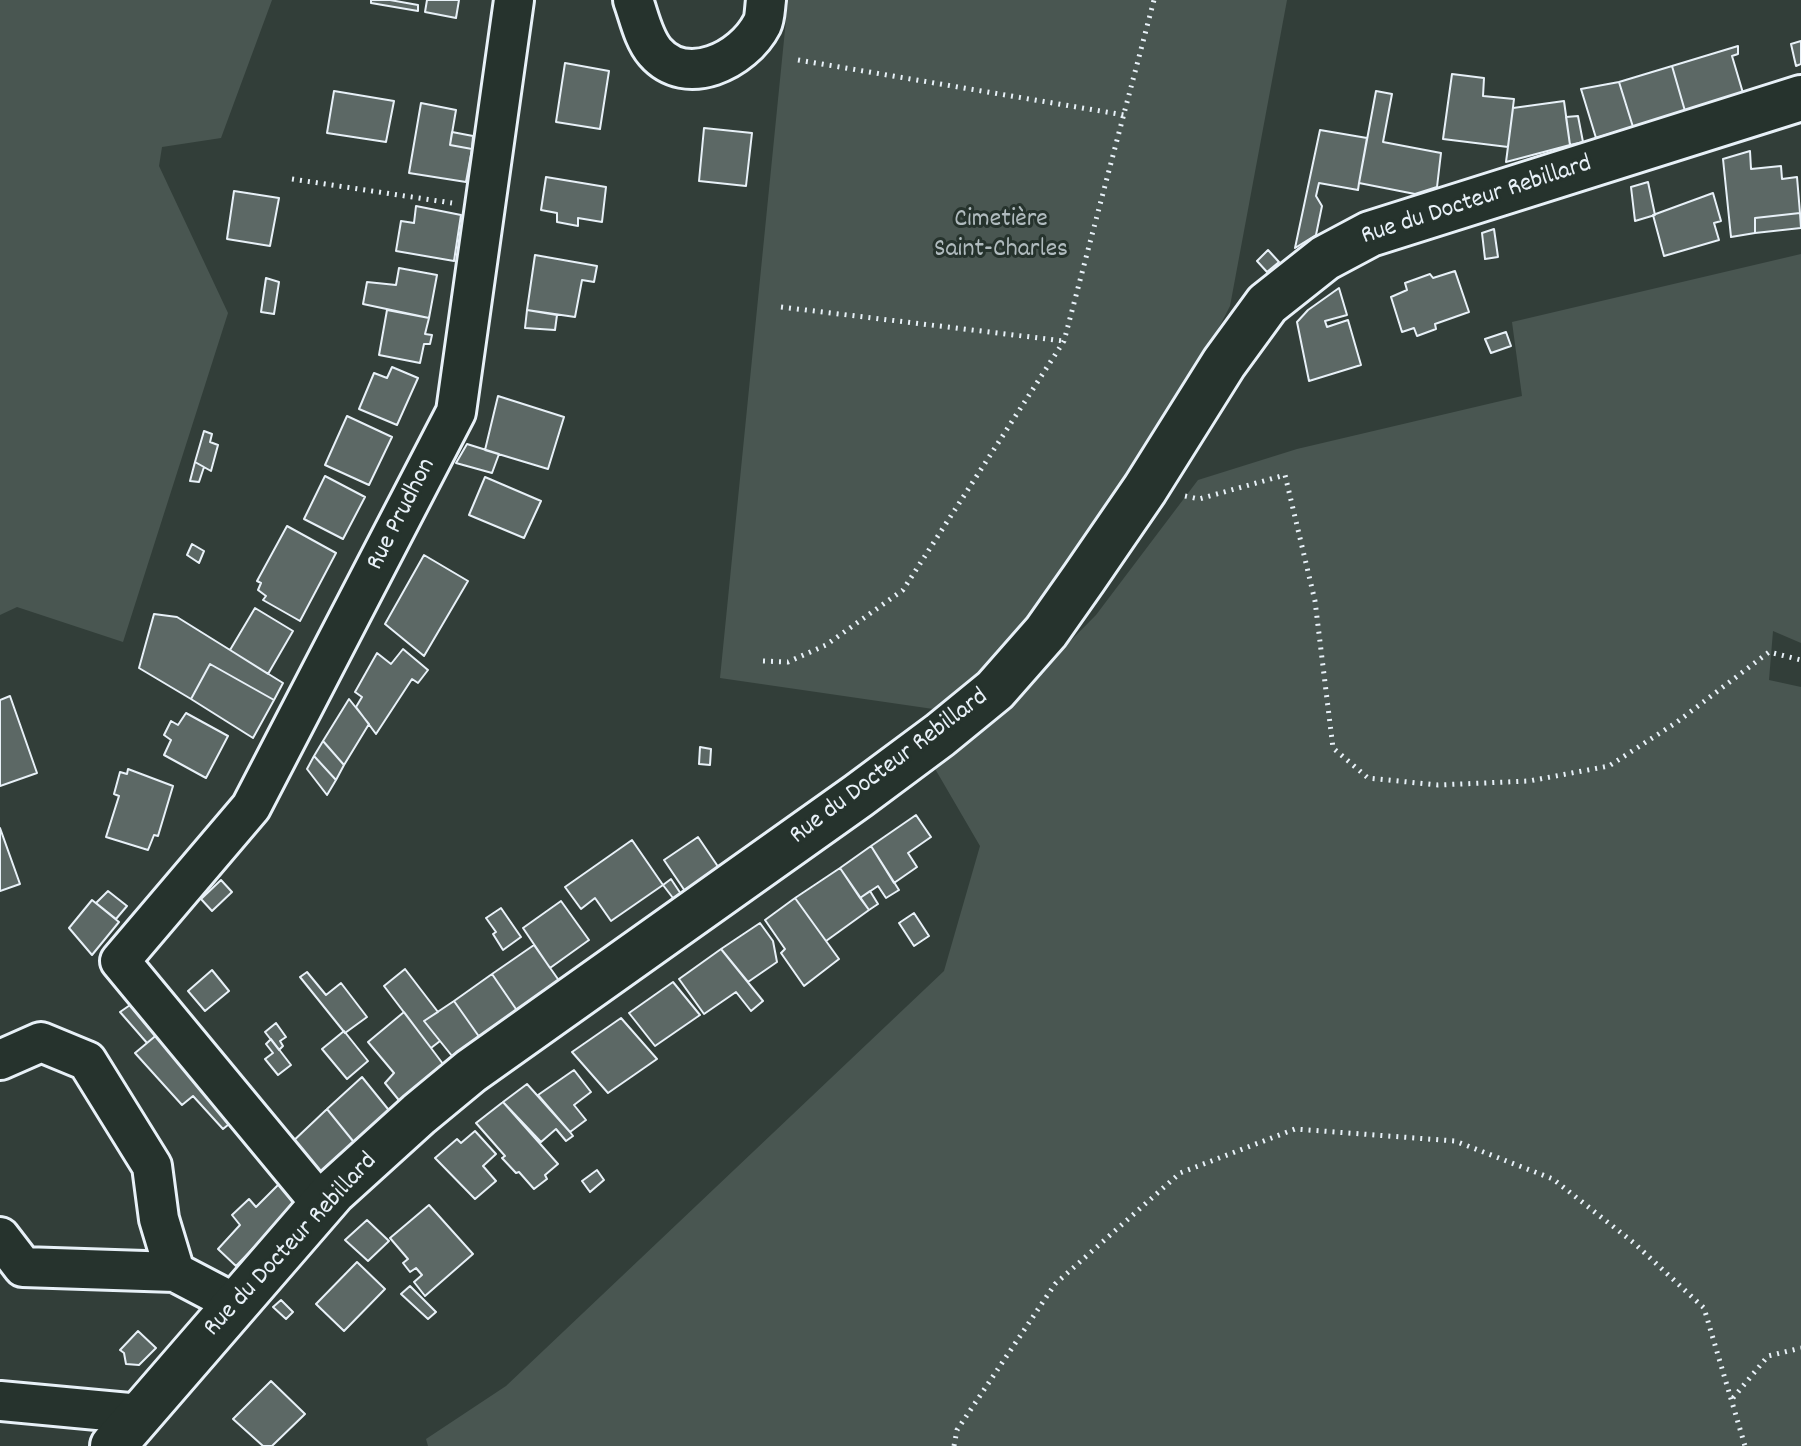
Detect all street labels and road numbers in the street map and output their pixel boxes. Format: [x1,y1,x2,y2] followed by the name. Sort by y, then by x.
[1358,150,1596,254] street label: Rue du Docteur Rebillard
[361,454,445,576] street label: Rue Prudhon
[785,683,995,853] street label: Rue du Docteur Rebillard
[199,1147,385,1345] street label: Rue du Docteur Rebillard

